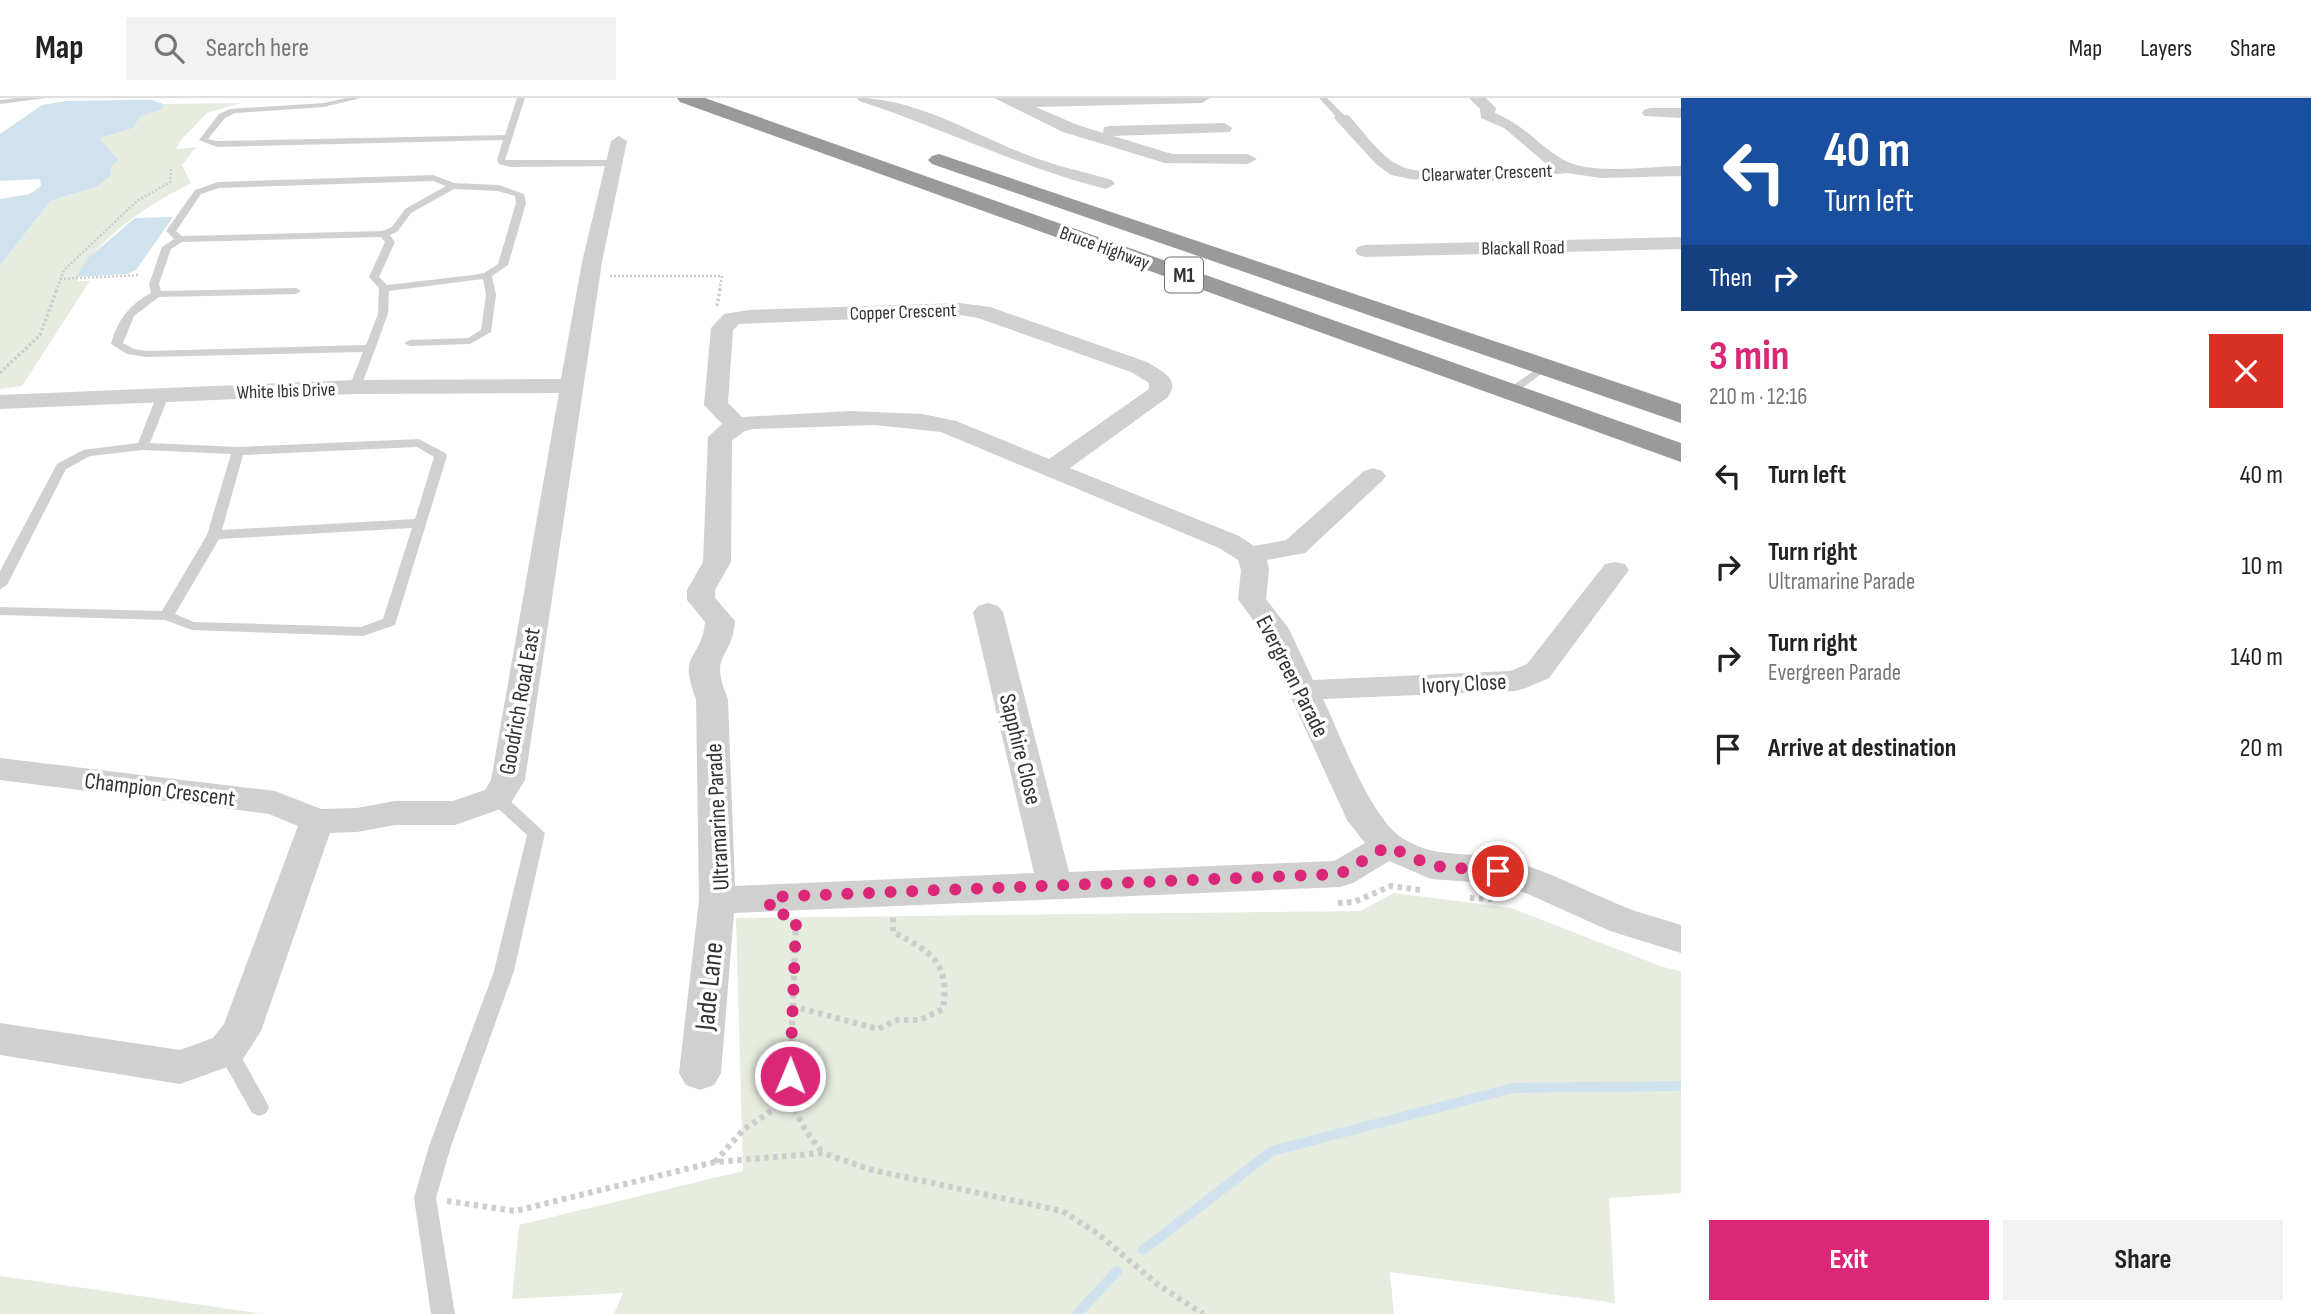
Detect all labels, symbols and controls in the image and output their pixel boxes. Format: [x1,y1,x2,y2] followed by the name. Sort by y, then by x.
[126,17,616,80] search box
[35,28,84,68] text: Map
[150,29,188,67] icon: search
[206,33,309,64] text: Search here
[2069,34,2102,63] text: Map
[2140,34,2192,63] text: Layers
[2230,34,2276,63] text: Share
[1824,122,1910,181] text: 40 m
[1709,126,1800,217] icon: left
[1421,160,1553,187] street label: Clearwater Crescent
[1824,182,1914,221] text: Turn left
[1056,222,1153,275] street label: Bruce Highway
[1481,236,1565,261] street label: Blackall Road
[1165,258,1203,292] road number: M1
[1766,259,1804,297] icon: right
[1709,263,1752,294] text: Then
[849,299,957,326] street label: Copper Crescent
[1709,331,1789,382] text: 3 min
[2209,334,2283,408] button: close
[236,378,336,405] street label: White Ibis Drive
[1709,383,1807,411] text: 210 m · 12:16
[1709,457,1747,495] icon: left
[1768,460,1846,491] text: Turn left
[2240,460,2283,491] text: 40 m
[1768,537,1857,568] text: Turn right
[1709,548,1747,586] icon: right
[2241,551,2283,582] text: 10 m
[1768,568,1915,596] text: Ultramarine Parade
[1249,611,1335,742] street label: Evergreen Parade
[493,625,547,777] street label: Goodrich Road East
[1768,628,1857,659] text: Turn right
[1709,639,1747,677] icon: right
[2231,642,2283,673] text: 140 m
[1768,659,1901,687] text: Evergreen Parade
[1421,668,1507,700] street label: Ivory Close
[993,691,1047,808] street label: Sapphire Close
[1709,730,1747,768] icon: arrive
[1768,733,1956,764] text: Arrive at destination
[2240,733,2283,764] text: 20 m
[700,743,736,891] street label: Ultramarine Parade
[83,767,237,813] street label: Champion Crescent
[1468,841,1528,901] pin
[1479,852,1517,890] icon: arrive
[688,941,731,1033] street label: Jade Lane
[753,1039,827,1113] position arrow
[1709,1220,1989,1300] button: Exit
[2003,1220,2283,1300] button: Share

